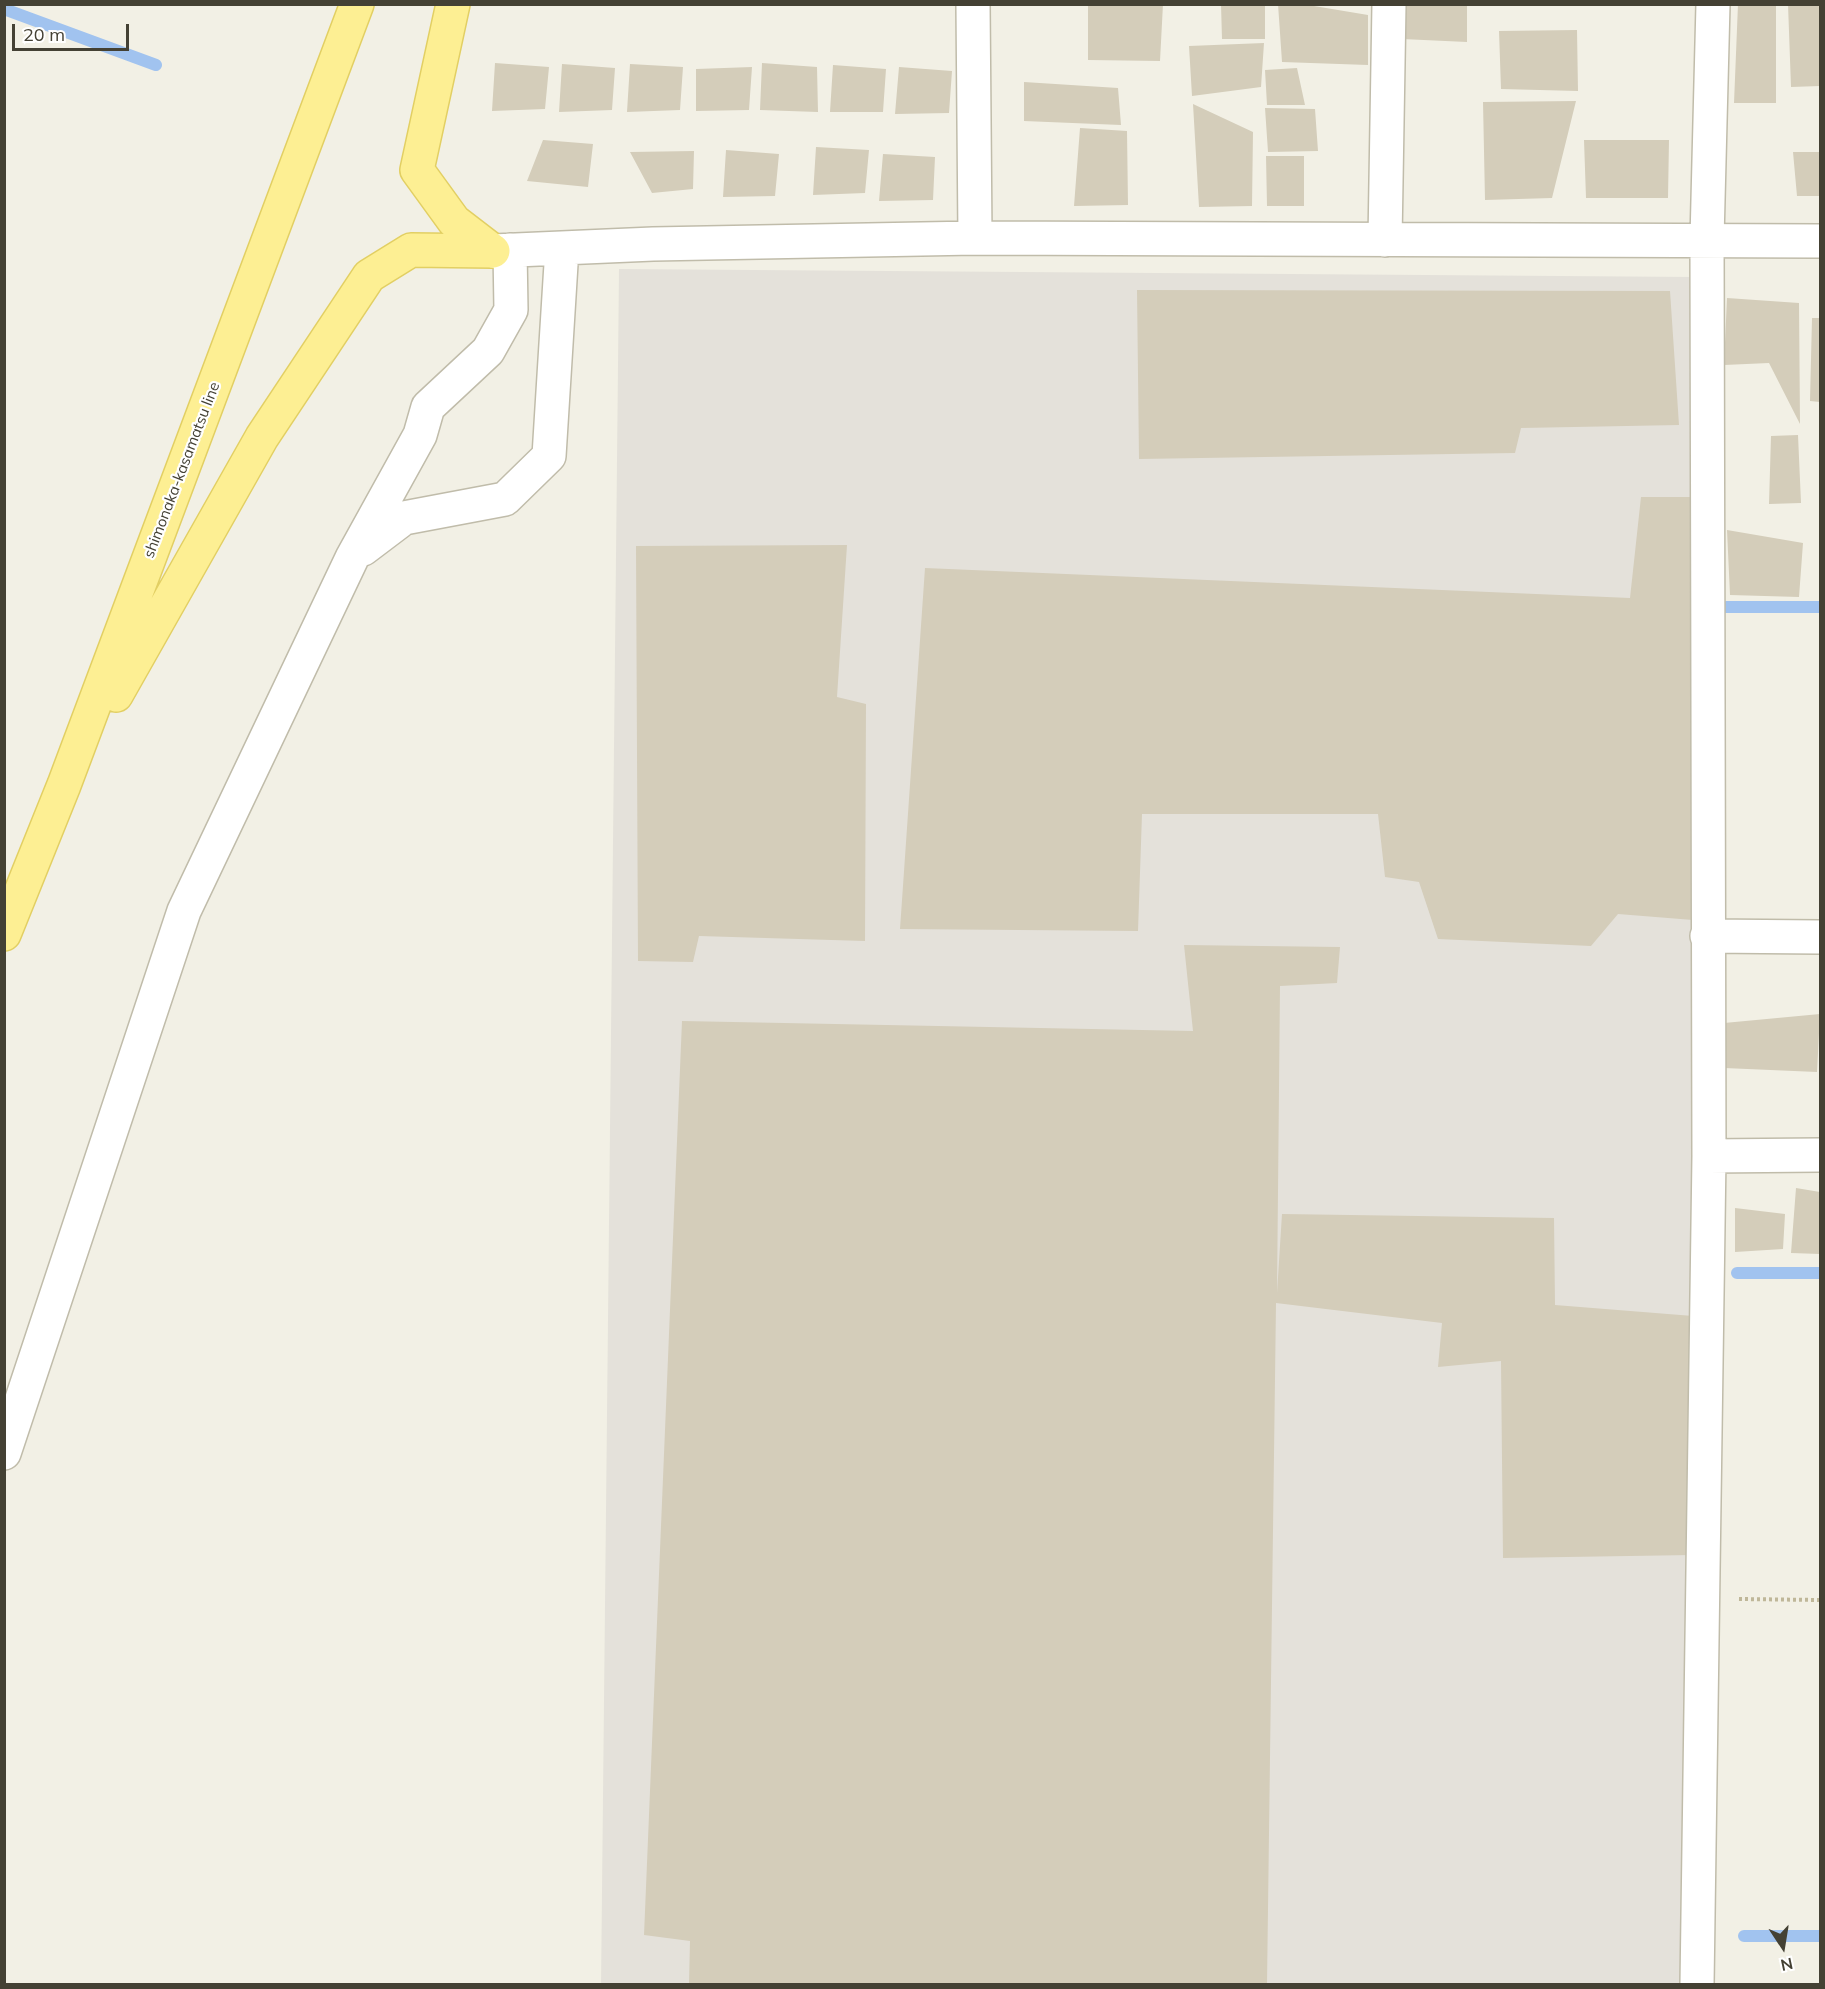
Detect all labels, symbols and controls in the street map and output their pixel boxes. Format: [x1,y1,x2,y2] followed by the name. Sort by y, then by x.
[15,12,132,50] scale bar
[23,23,65,46] text: 20 m
[140,379,224,561] street label: shimonaka-kasamatsu line
[1753,1917,1813,1977] north arrow
[1779,1954,1795,1976] text: N

